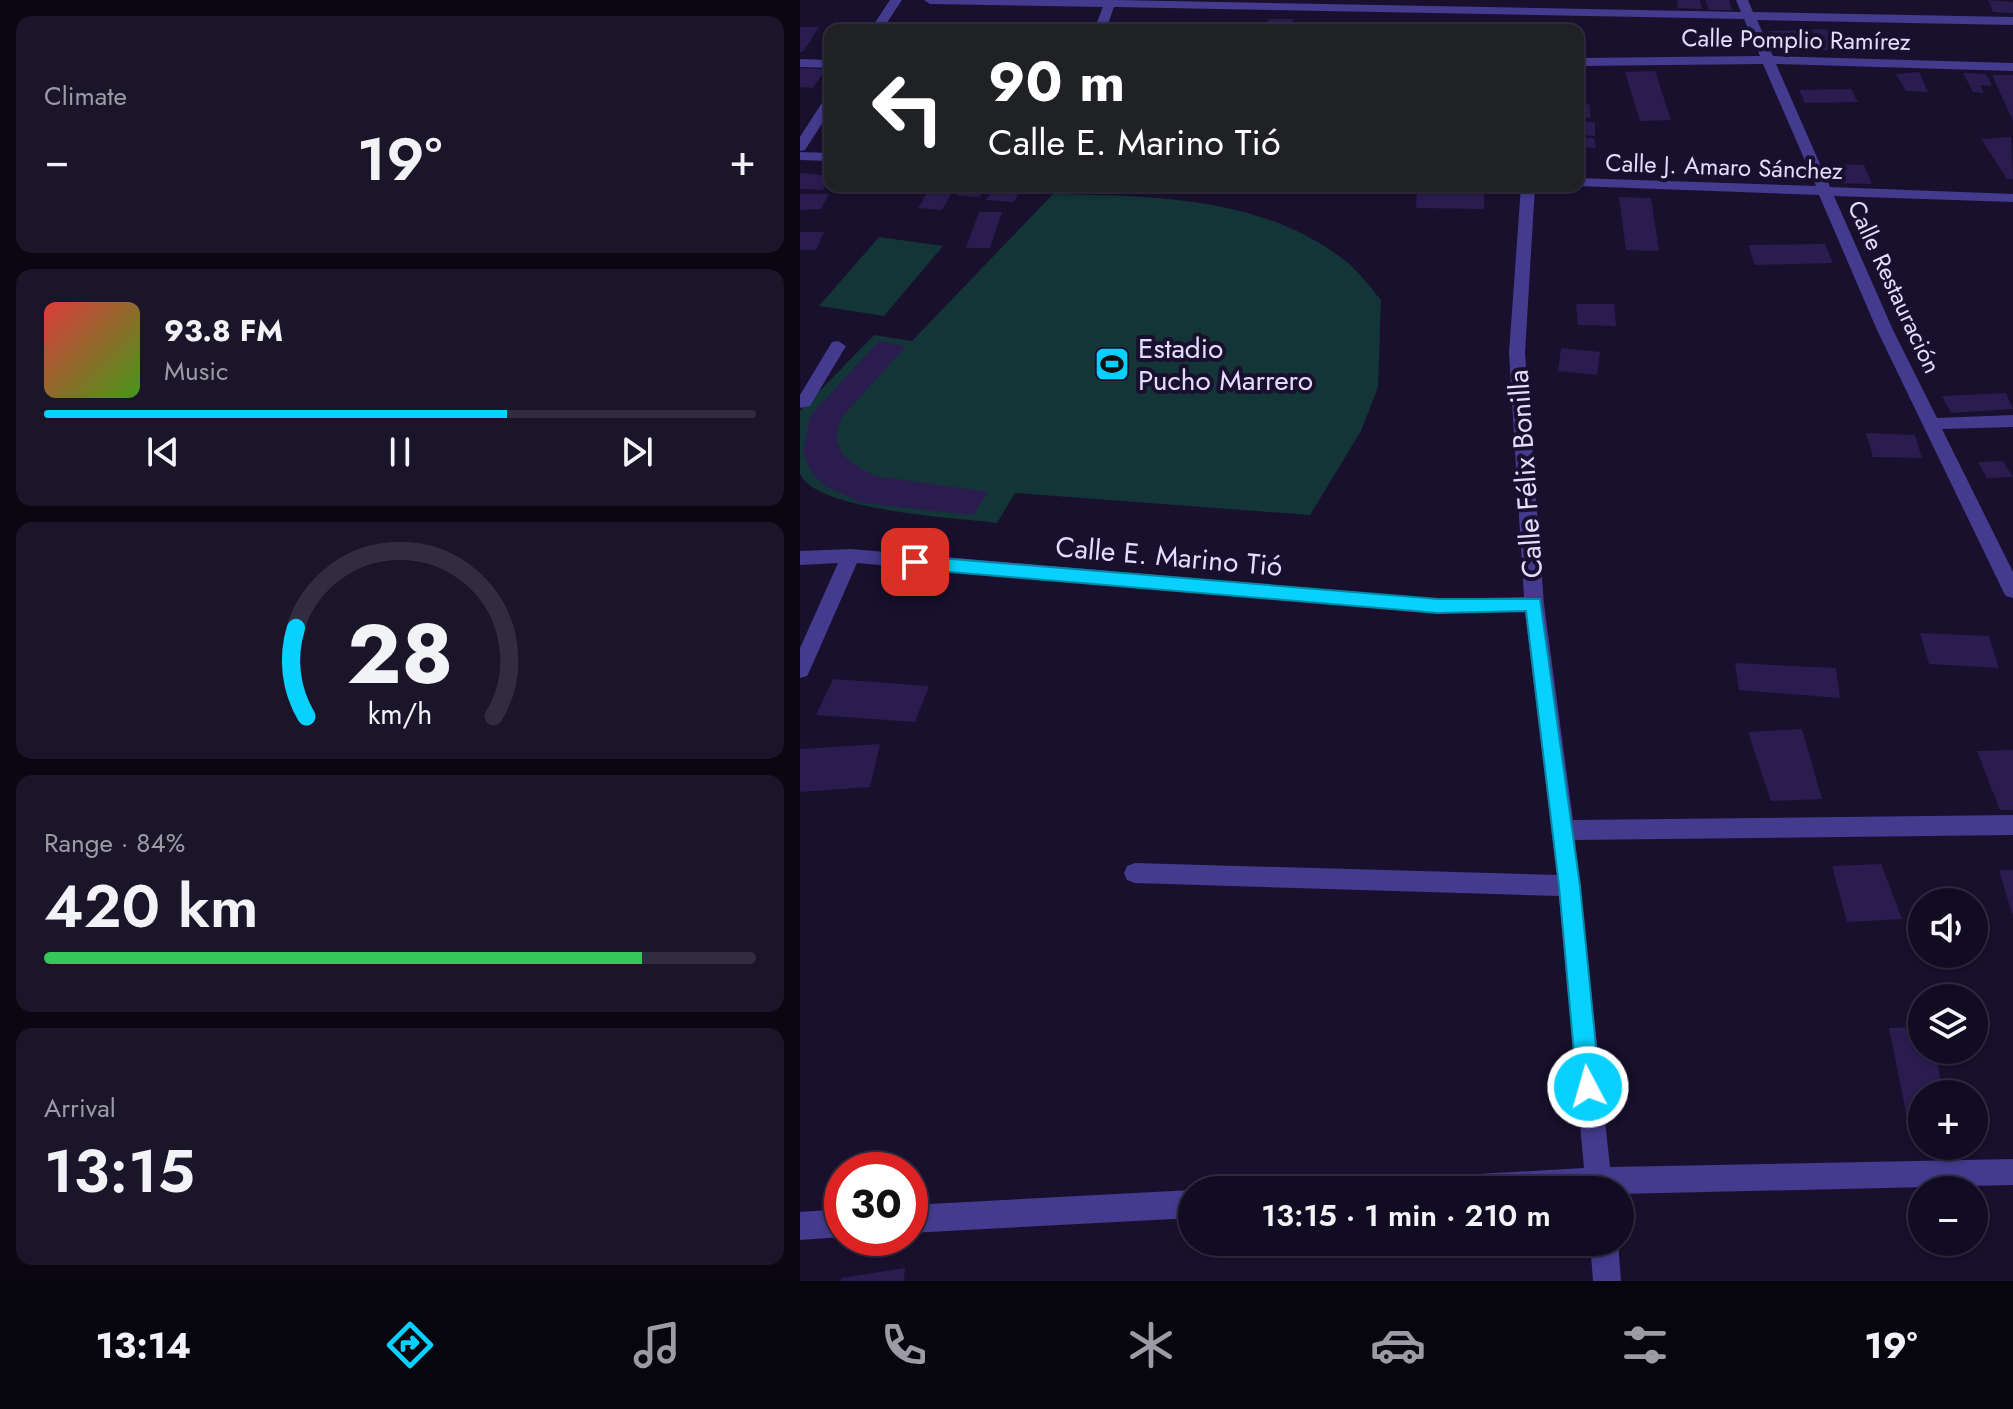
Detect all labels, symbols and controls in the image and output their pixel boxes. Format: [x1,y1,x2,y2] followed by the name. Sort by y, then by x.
[1681,20,1911,59] street label: Calle Pomplio Ramírez
[988,41,1125,122] text: 90 m
[856,56,960,160] icon: left
[44,77,127,115] text: Climate
[357,116,442,203] text: 19°
[988,116,1281,168] text: Calle E. Marino Tió
[44,128,70,192] text: −
[729,128,756,192] text: +
[1605,145,1843,188] street label: Calle J. Amaro Sánchez
[1839,195,1950,379] street label: Calle Restauración
[164,309,283,352] text: 93.8 FM
[1138,328,1313,401] place label: Estadio Pucho Marrero
[1093,345,1131,383] sports icon: Estadio Pucho Marrero
[164,352,228,390] text: Music
[1498,368,1553,580] street label: Calle Félix Bonilla
[141,430,185,474] icon: previous
[378,430,422,474] icon: pause
[615,430,659,474] icon: next
[1054,526,1284,587] street label: Calle E. Marino Tió
[881,528,949,596] pin
[893,540,937,584] icon: arrive
[347,593,453,713] text: 28
[368,693,432,735] text: km/h
[44,824,185,862] text: Range · 84%
[44,863,259,950] text: 420 km
[1908,888,1988,1256] map controls
[1908,888,1988,968] button: sound
[1908,984,1988,1064] button: layers
[1546,1045,1630,1129] position arrow
[1908,1080,1988,1160] button: +
[44,1089,116,1127] text: Arrival
[44,1128,195,1215] text: 13:15
[824,1152,928,1256] speed limit sign: 30
[1908,1176,1988,1256] button: −
[1261,1194,1551,1237] text: 13:15 · 1 min · 210 m
[382,1317,438,1373] icon: directions
[629,1317,685,1373] icon: music
[876,1317,932,1373] icon: phone
[1123,1317,1179,1373] icon: climate
[1370,1317,1426,1373] icon: car
[1617,1317,1673,1373] icon: filters
[96,1319,191,1371] text: 13:14
[1864,1319,1917,1371] text: 19°

